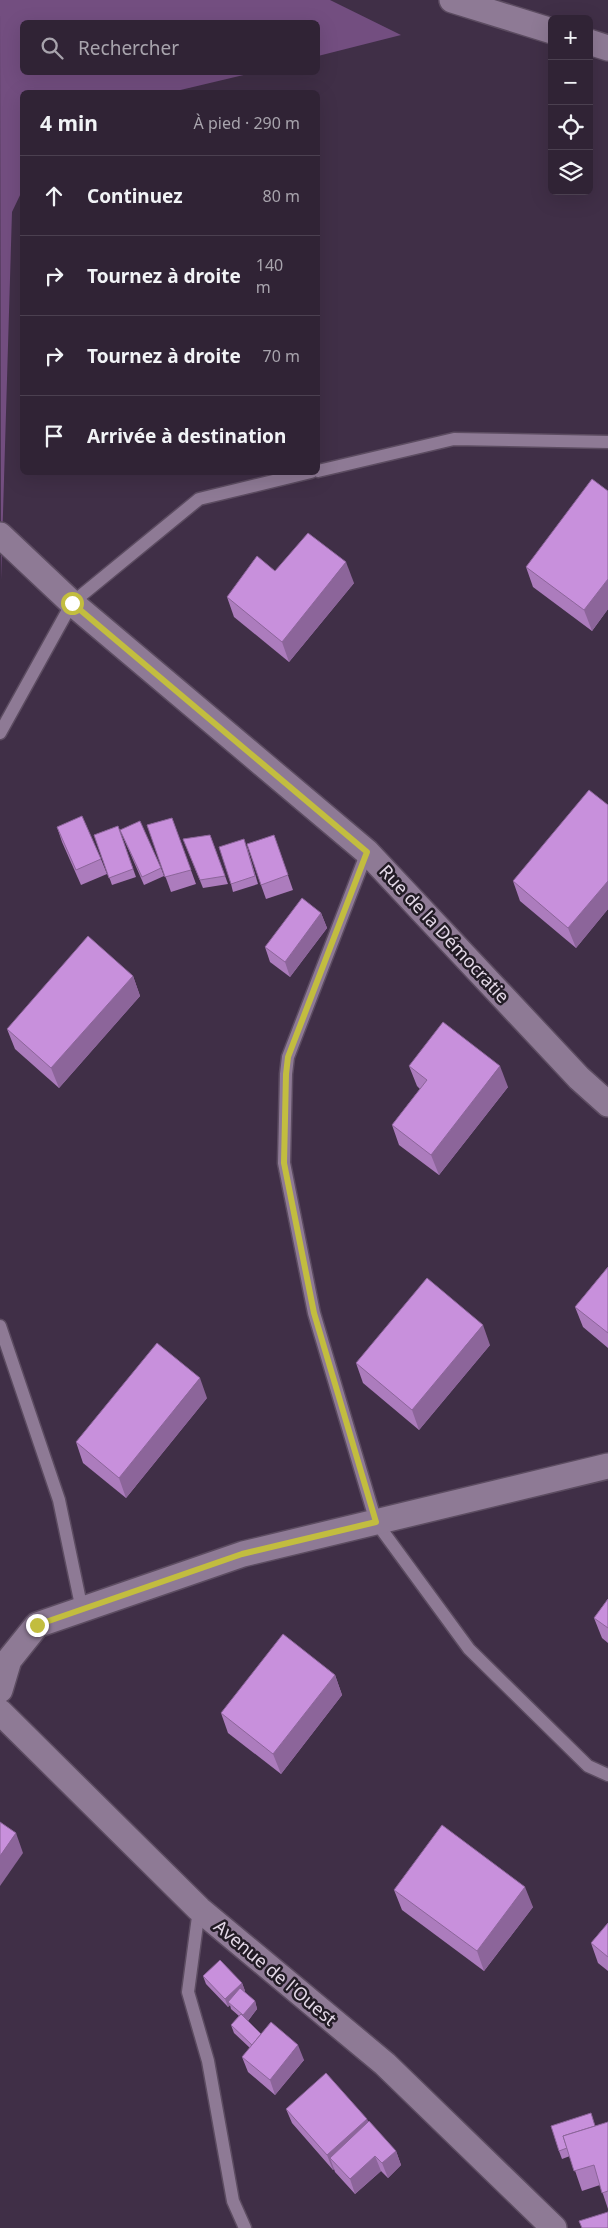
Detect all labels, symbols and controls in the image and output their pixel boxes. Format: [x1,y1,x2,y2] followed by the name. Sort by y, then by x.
[548,15,593,195] map controls
[548,15,593,60] button: +
[20,20,320,75] search box
[38,34,66,62] icon: search
[78,35,179,61] text: Rechercher
[548,60,593,105] button: −
[548,105,593,150] button: locate
[40,109,98,137] text: 4 min
[194,112,300,134] text: À pied · 290 m
[548,150,593,195] button: layers
[40,182,68,210] icon: ahead
[87,183,183,209] text: Continuez
[263,185,300,207] text: 80 m
[256,254,283,298] text: 140 m
[40,262,68,290] icon: right
[87,263,241,289] text: Tournez à droite
[40,342,68,370] icon: right
[87,343,241,369] text: Tournez à droite
[263,345,300,367] text: 70 m
[40,422,68,450] icon: arrive
[87,423,286,449] text: Arrivée à destination
[61,592,84,615] route start
[374,859,515,1008] street label: Rue de la Démocratie
[26,1614,49,1637] route end
[209,1914,342,2031] street label: Avenue de l'Ouest

